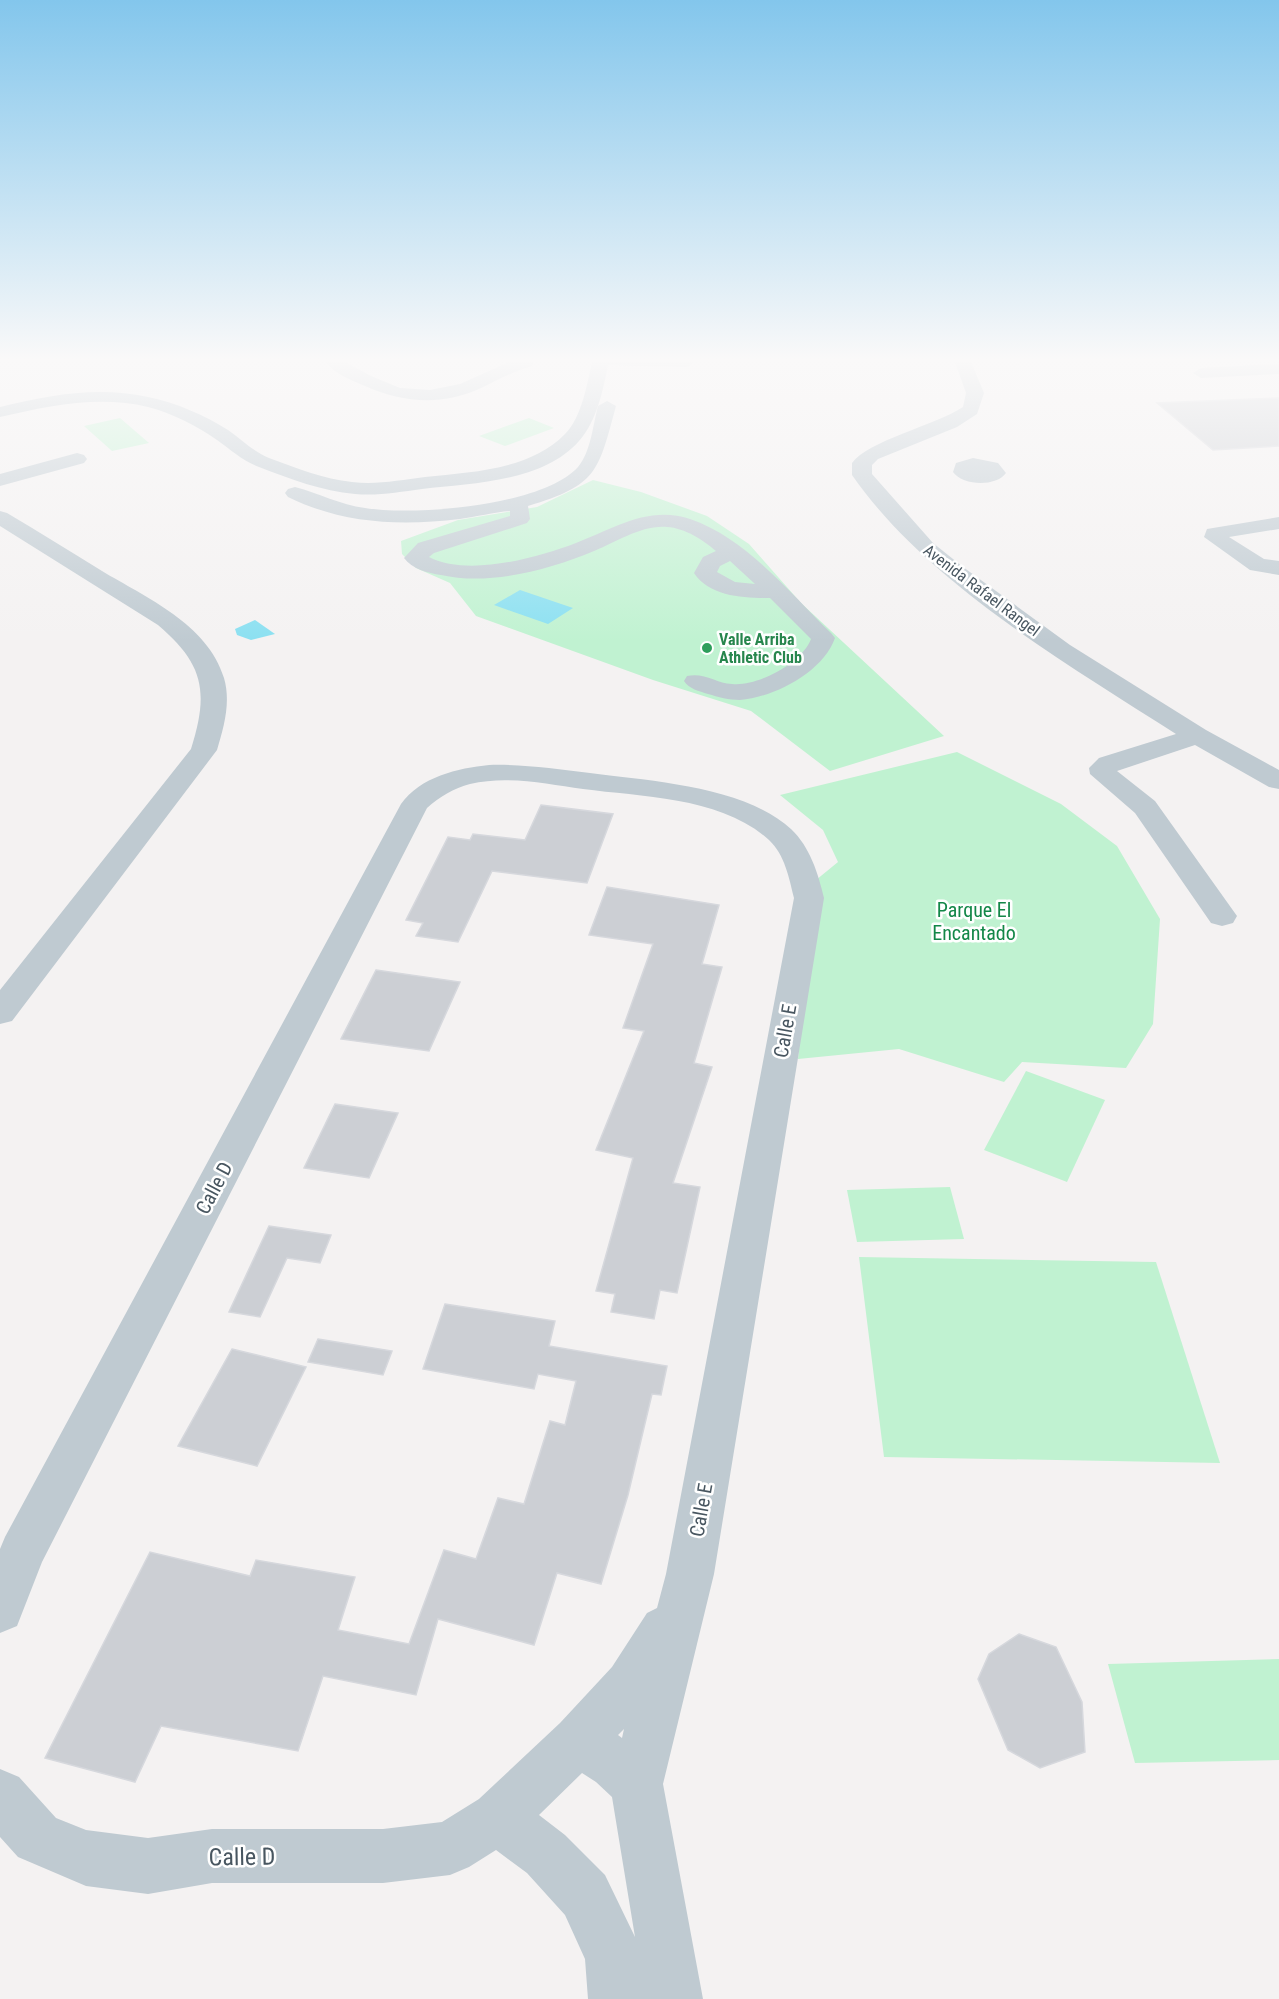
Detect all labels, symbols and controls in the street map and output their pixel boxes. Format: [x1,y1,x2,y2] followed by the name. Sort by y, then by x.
[920,541,1044,640] street label: Avenida Rafael Rangel
[719,630,802,667] place label: Valle Arriba Athletic Club
[700,641,714,655] marker: Valle Arriba Athletic Club
[932,898,1016,945] park label: Parque El Encantado
[768,1002,802,1060] street label: Calle E
[190,1158,238,1218] street label: Calle D
[684,1481,718,1539] street label: Calle E
[208,1842,276,1872] street label: Calle D

